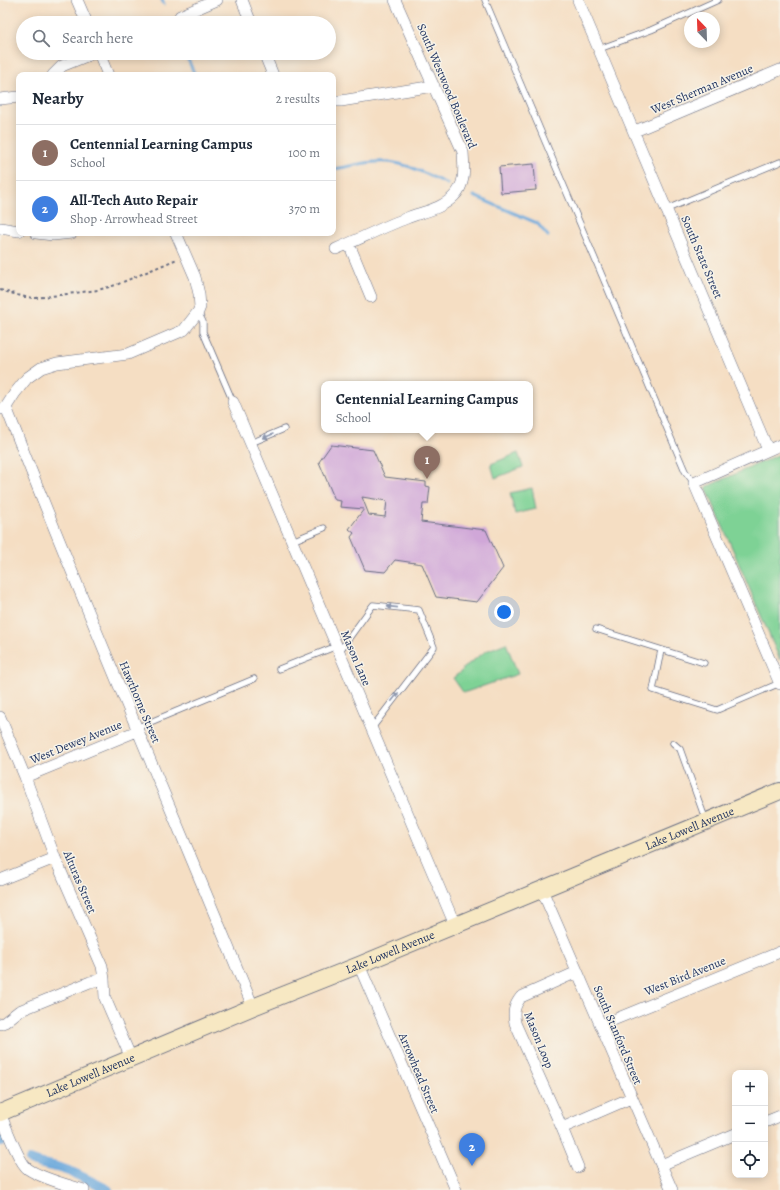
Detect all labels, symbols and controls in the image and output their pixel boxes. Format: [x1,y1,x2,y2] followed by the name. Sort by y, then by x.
[684,12,720,48] north arrow
[16,16,336,60] search box
[413,21,481,151] street label: South Westwood Boulevard
[30,27,52,49] icon: search
[62,28,133,48] text: Search here
[647,60,756,118] street label: West Sherman Avenue
[32,87,83,110] text: Nearby
[276,90,320,107] text: 2 results
[70,134,253,154] text: Centennial Learning Campus
[43,144,47,161] text: 1
[288,144,320,161] text: 100 m
[70,154,105,171] text: School
[70,190,198,210] text: All-Tech Auto Repair
[42,200,48,217] text: 2
[289,200,320,217] text: 370 m
[70,210,198,227] text: Shop · Arrowhead Street
[677,213,727,301] street label: South State Street
[321,381,533,433] popup
[336,389,518,409] text: Centennial Learning Campus
[336,409,371,426] text: School
[261,434,273,440] one-way arrow
[414,446,440,479] pin: 1
[494,602,514,622] your location
[386,604,398,611] one-way arrow
[337,628,375,688] street label: Mason Lane
[116,659,164,745] street label: Hawthorne Street
[391,692,400,703] one-way arrow
[27,716,124,768] street label: West Dewey Avenue
[643,803,736,854] street label: Lake Lowell Avenue
[59,847,100,916] street label: Alturas Street
[343,927,437,977] street label: Lake Lowell Avenue
[641,952,728,1000] street label: West Bird Avenue
[590,983,646,1087] street label: South Stanford Street
[520,1009,558,1071] street label: Mason Loop
[394,1029,443,1116] street label: Arrowhead Street
[44,1049,137,1101] street label: Lake Lowell Avenue
[732,1070,768,1178] map controls
[732,1070,768,1106] button: +
[732,1106,768,1142] button: −
[459,1133,485,1166] pin: 2
[732,1142,768,1178] button: locate

